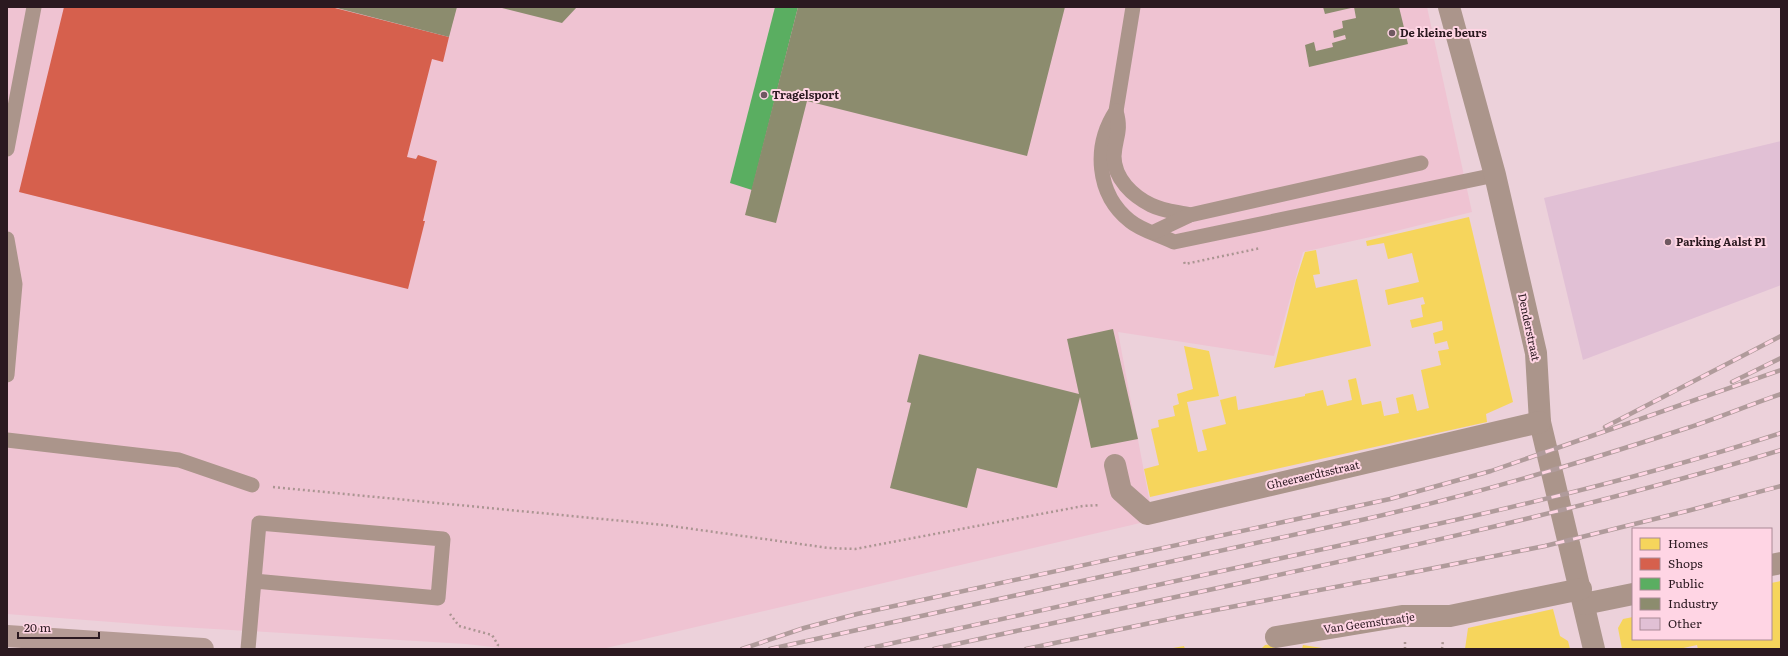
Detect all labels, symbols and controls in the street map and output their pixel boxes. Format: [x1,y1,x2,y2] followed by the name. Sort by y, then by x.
[1400,24,1487,40] place label: De kleine beurs
[1387,28,1397,38] marker: De kleine beurs
[772,86,839,102] place label: Tragelsport
[759,90,769,100] marker: Tragelsport
[1676,233,1766,249] place label: Parking Aalst P1
[1663,237,1673,247] marker: Parking Aalst P1
[1515,291,1545,363] street label: Denderstraat
[1265,455,1361,492] street label: Gheeraerdtsstraat
[1632,528,1772,640] legend
[1668,534,1708,552] text: Homes
[1668,554,1703,572] text: Shops
[1668,574,1704,592] text: Public
[1668,594,1718,612] text: Industry
[1322,608,1416,636] street label: Van Geemstraatje
[18,614,99,640] scale bar
[1668,614,1702,632] text: Other
[24,618,51,636] text: 20 m

